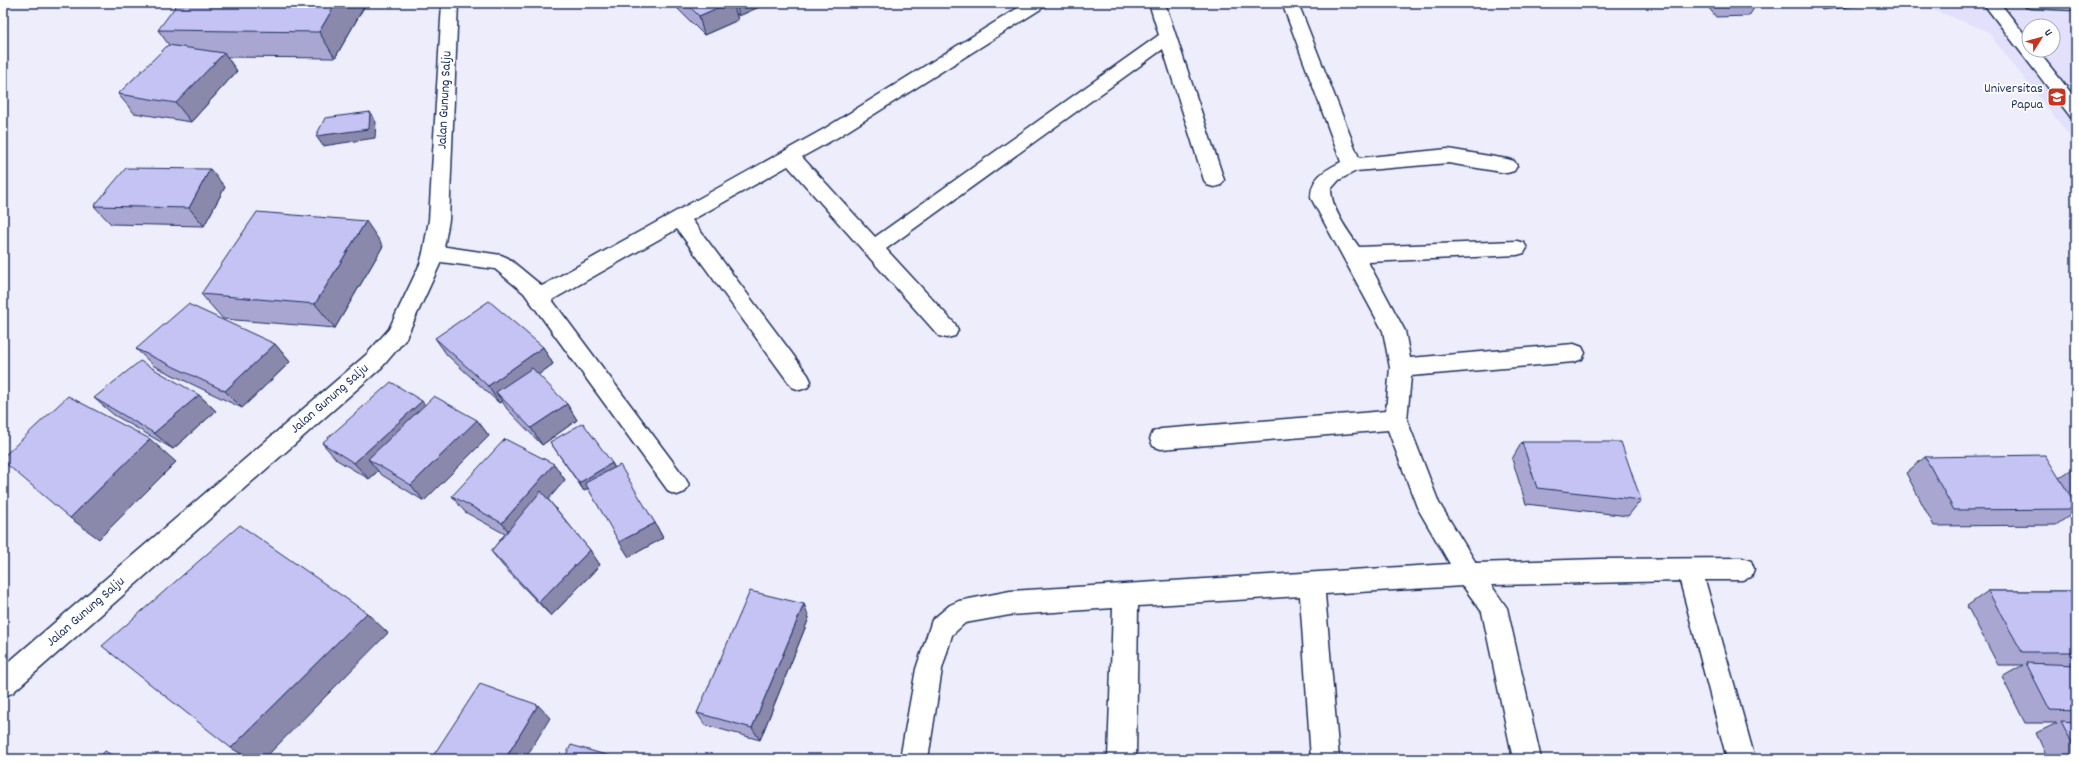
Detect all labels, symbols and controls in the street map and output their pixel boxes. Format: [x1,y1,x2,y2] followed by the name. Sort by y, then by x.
[2021,18,2061,58] north arrow
[2039,26,2055,40] text: U
[432,50,458,150] street label: Jalan Gunung Salju
[1984,79,2043,115] place label: Universitas Papua
[2046,86,2068,108] school or university icon: Universitas Papua
[286,359,374,439] street label: Jalan Gunung Salju
[42,572,130,652] street label: Jalan Gunung Salju

